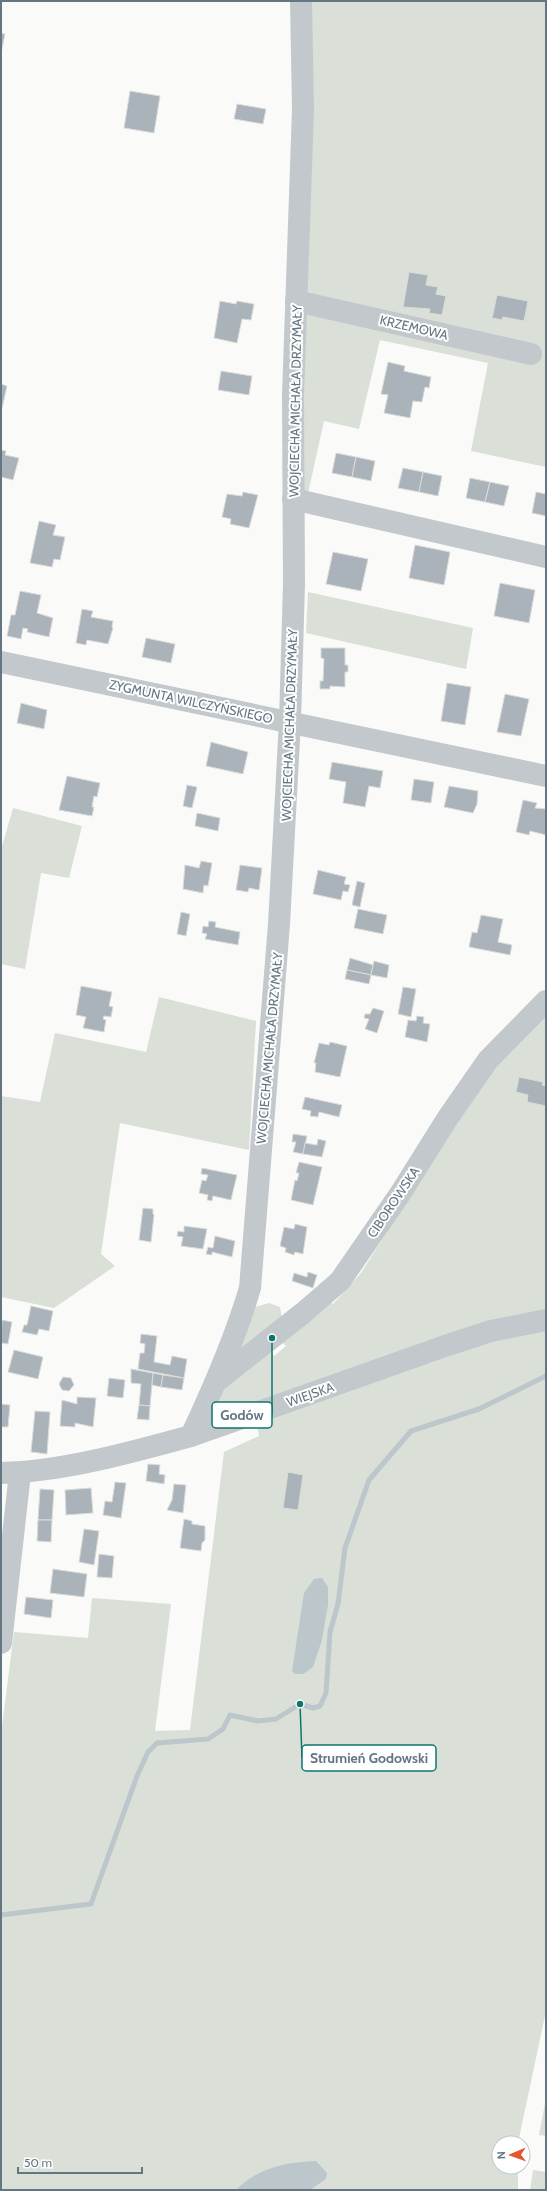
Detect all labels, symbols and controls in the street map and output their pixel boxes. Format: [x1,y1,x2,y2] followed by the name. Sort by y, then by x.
[285,304,305,497] street label: WOJCIECHA MICHAŁA DRZYMAŁY
[378,311,450,343] street label: KRZEMOWA
[278,628,300,821] street label: WOJCIECHA MICHAŁA DRZYMAŁY
[108,675,274,726] street label: ZYGMUNTA WILCZYŃSKIEGO
[253,951,285,1145] street label: WOJCIECHA MICHAŁA DRZYMAŁY
[363,1163,423,1241] street label: CIBOROWSKA
[284,1378,336,1410] street label: WIEJSKA
[212,1402,272,1428] callout: Godów
[220,1406,264,1424] text: Godów
[302,1745,436,1771] callout: Strumień Godowski
[310,1749,428,1767] text: Strumień Godowski
[491,2135,531,2175] north arrow
[18,2149,142,2175] scale bar
[494,2151,508,2159] text: N
[24,2155,52,2170] text: 50 m

